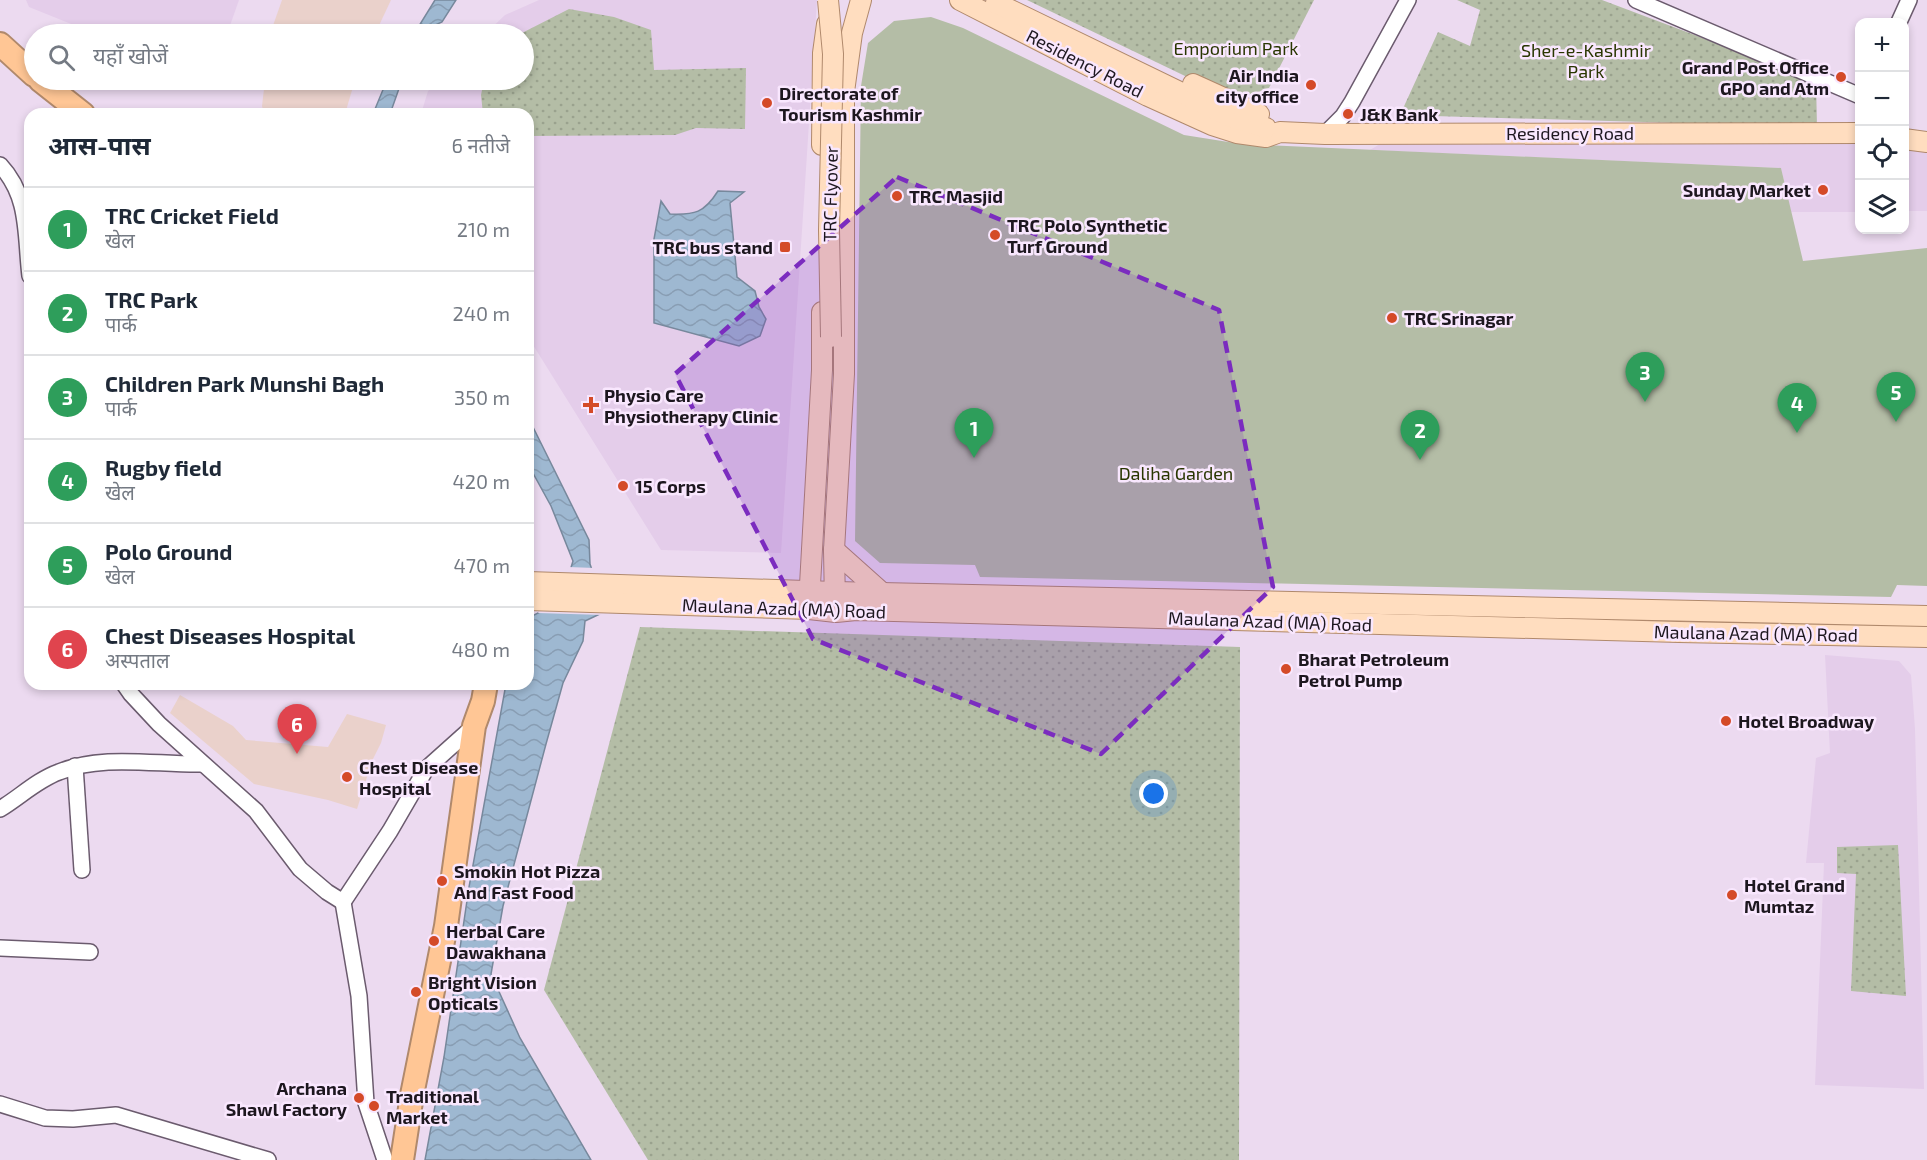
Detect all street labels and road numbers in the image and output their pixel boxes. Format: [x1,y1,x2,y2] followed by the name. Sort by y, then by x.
[1023,24,1147,102] street label: Residency Road
[1506,122,1634,144] street label: Residency Road
[818,146,842,242] street label: TRC Flyover
[682,593,886,623] street label: Maulana Azad (MA) Road
[1168,606,1372,636] street label: Maulana Azad (MA) Road
[1654,620,1858,646] street label: Maulana Azad (MA) Road

